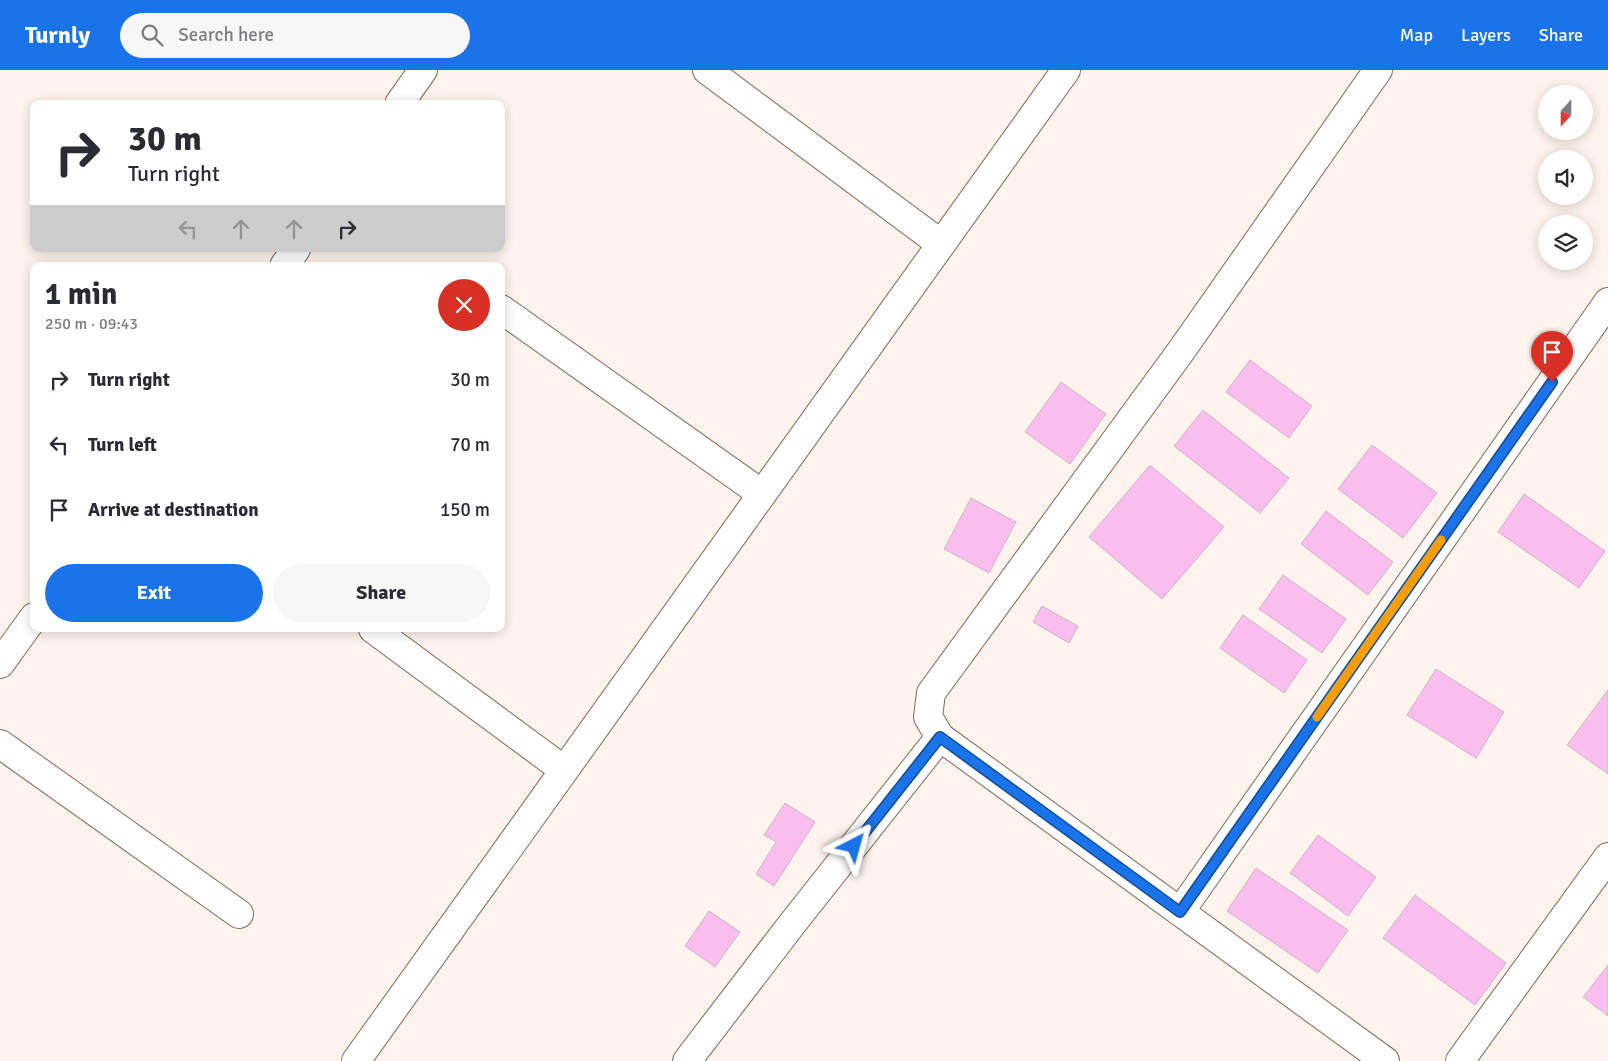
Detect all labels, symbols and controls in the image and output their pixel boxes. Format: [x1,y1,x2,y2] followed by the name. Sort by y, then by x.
[120,13,470,58] search box
[25,20,90,50] text: Turnly
[138,21,166,49] icon: search
[178,23,274,47] text: Search here
[1400,24,1433,46] text: Map
[1461,24,1511,46] text: Layers
[1539,24,1583,46] text: Share
[1538,85,1592,140] north arrow
[1538,85,1593,270] map controls
[128,117,202,160] text: 30 m
[45,120,110,185] icon: right
[1538,150,1593,205] button: sound
[128,160,220,187] text: Turn right
[174,215,202,243] icon: left
[227,215,255,243] icon: ahead
[280,215,308,243] icon: ahead
[333,215,361,243] icon: right
[1538,215,1593,270] button: layers
[45,276,117,313] text: 1 min
[438,279,490,331] button: close
[45,314,138,334] text: 250 m · 09:43
[1531,331,1573,382] pin
[1538,338,1566,366] icon: arrive
[45,366,73,394] icon: right
[88,368,170,392] text: Turn right
[450,368,490,392] text: 30 m
[45,431,73,459] icon: left
[88,433,157,457] text: Turn left
[450,433,490,457] text: 70 m
[45,496,73,524] icon: arrive
[88,498,259,522] text: Arrive at destination
[440,498,490,522] text: 150 m
[45,564,263,622] button: Exit
[273,564,490,622] button: Share
[827,819,879,871] position arrow

